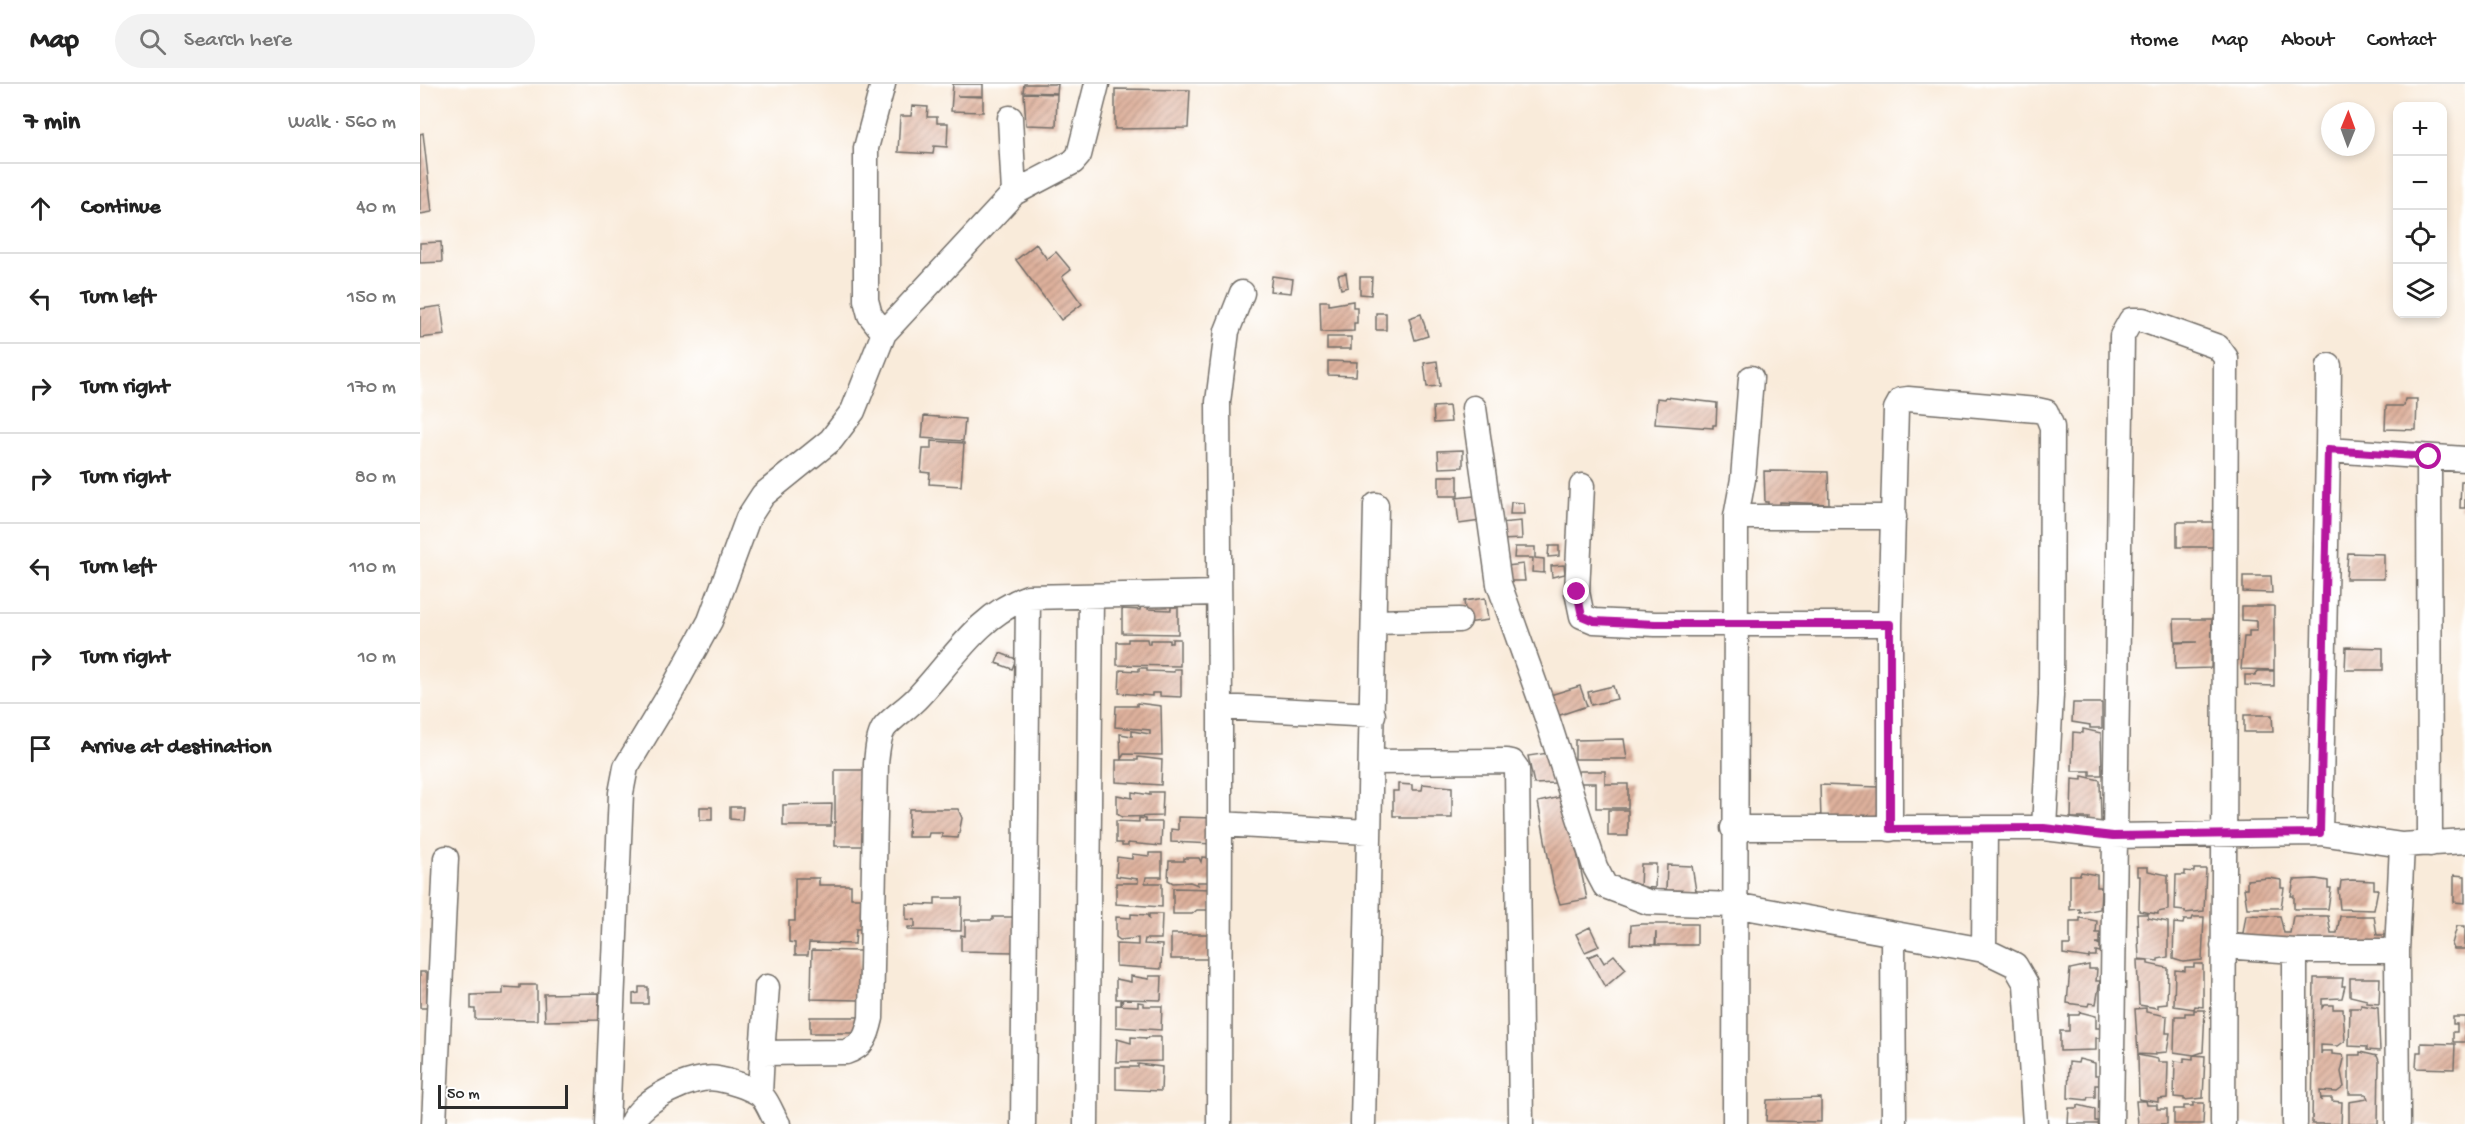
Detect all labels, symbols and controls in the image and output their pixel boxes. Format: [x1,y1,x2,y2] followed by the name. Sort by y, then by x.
[115,14,535,68] search box
[30,25,79,58] text: Map
[136,25,169,58] icon: search
[184,28,292,54] text: Search here
[2130,29,2178,54] text: Home
[2211,29,2248,54] text: Map
[2281,29,2334,54] text: About
[2367,29,2435,54] text: Contact
[2321,102,2375,156] north arrow
[2393,102,2447,318] map controls
[2393,102,2447,156] button: +
[24,108,80,139] text: 7 min
[288,112,396,135] text: Walk · 560 m
[2393,156,2447,210] button: −
[24,192,57,225] icon: ahead
[81,195,161,221] text: Continue
[356,197,396,220] text: 40 m
[2393,210,2447,264] button: locate
[2393,264,2447,318] button: layers
[24,282,57,315] icon: left
[81,285,155,311] text: Turn left
[347,287,396,310] text: 150 m
[24,372,57,405] icon: right
[81,375,169,401] text: Turn right
[347,377,396,400] text: 170 m
[2415,443,2441,469] route start
[24,462,57,495] icon: right
[81,465,169,491] text: Turn right
[355,467,396,490] text: 80 m
[24,552,57,585] icon: left
[81,555,155,581] text: Turn left
[350,557,396,580] text: 110 m
[1563,578,1589,604] route end
[24,642,57,675] icon: right
[81,645,169,671] text: Turn right
[358,647,396,670] text: 10 m
[24,732,57,765] icon: arrive
[81,735,271,761] text: Arrive at destination
[438,1082,568,1110] scale bar
[447,1086,480,1105] text: 50 m

